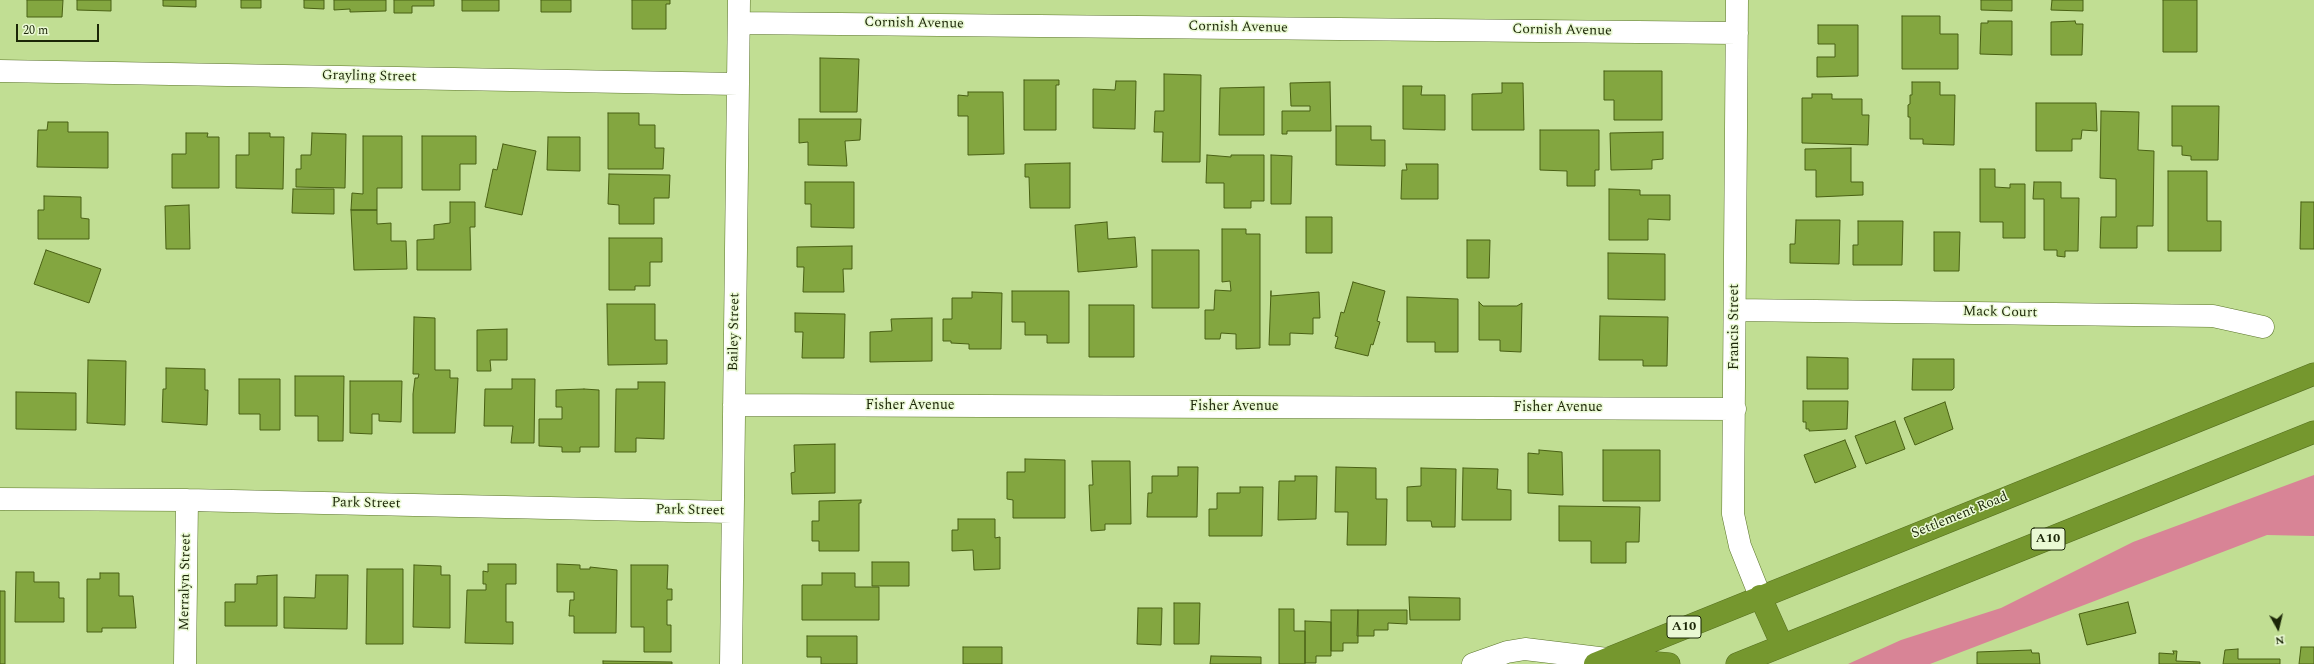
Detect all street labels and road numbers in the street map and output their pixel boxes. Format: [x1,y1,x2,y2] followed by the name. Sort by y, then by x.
[864,15,964,33] street label: Cornish Avenue
[1188,19,1288,37] street label: Cornish Avenue
[1512,22,1612,40] street label: Cornish Avenue
[322,68,416,86] street label: Grayling Street
[1727,284,1743,370] street label: Francis Street
[726,293,744,371] street label: Bailey Street
[1963,304,2037,322] street label: Mack Court
[865,398,955,414] street label: Fisher Avenue
[1189,399,1279,415] street label: Fisher Avenue
[1513,400,1603,416] street label: Fisher Avenue
[1909,489,2011,543] street label: Settlement Road
[331,495,401,513] street label: Park Street
[655,502,725,520] street label: Park Street
[2031,528,2065,550] road number: A10
[177,533,195,631] street label: Merralyn Street
[1667,616,1701,638] road number: A10

